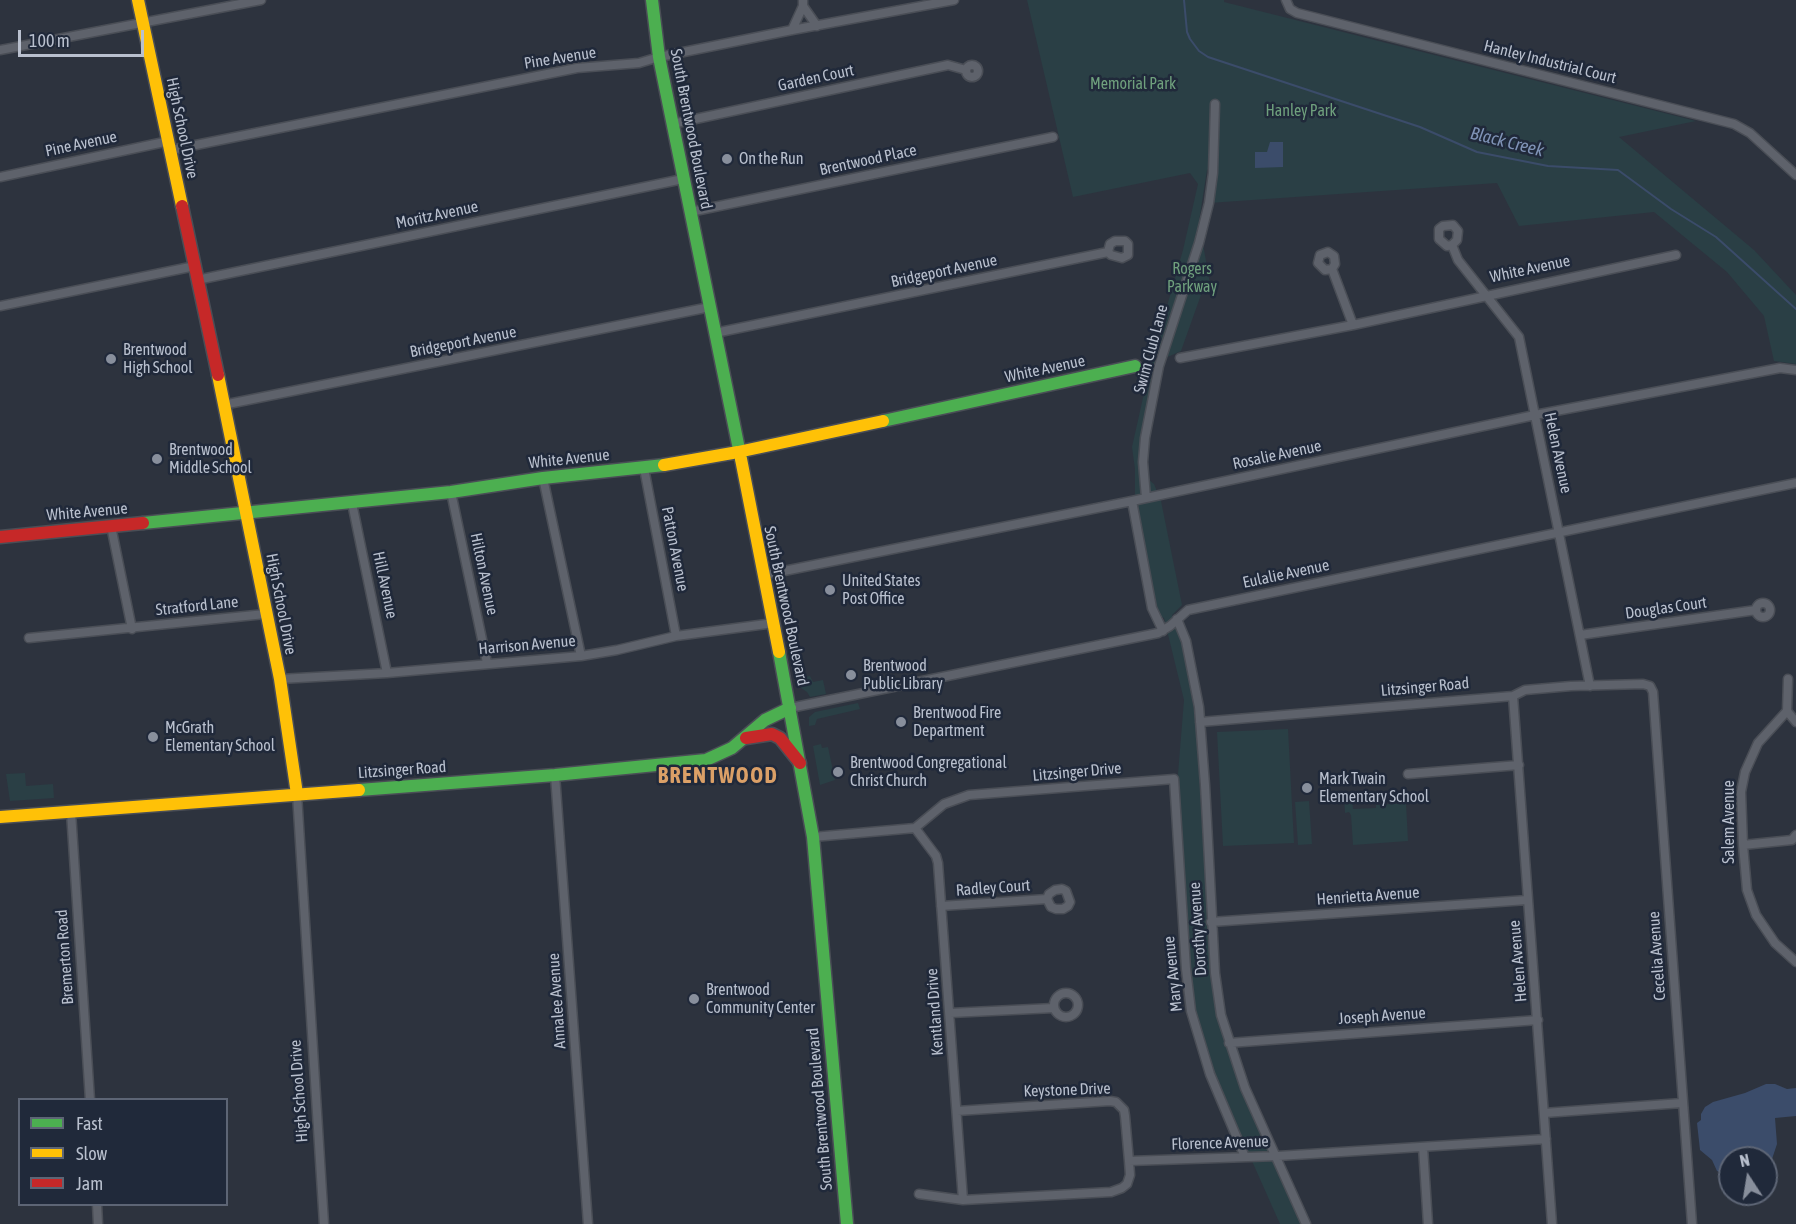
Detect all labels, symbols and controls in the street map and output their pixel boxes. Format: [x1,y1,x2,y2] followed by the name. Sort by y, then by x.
[21,18,147,56] scale bar
[29,30,70,51] text: 100 m
[1482,36,1618,88] street label: Hanley Industrial Court
[523,43,597,73] street label: Pine Avenue
[666,47,716,211] street label: South Brentwood Boulevard
[776,61,856,95] street label: Garden Court
[1090,74,1176,94] park label: Memorial Park
[162,76,202,180] street label: High School Drive
[1265,101,1337,121] park label: Hanley Park
[1468,122,1546,162] water label: Black Creek
[43,127,119,161] street label: Pine Avenue
[818,140,918,180] street label: Brentwood Place
[739,149,804,169] place label: On the Run
[720,152,734,166] marker: On the Run
[394,197,480,233] street label: Moritz Avenue
[889,250,999,292] street label: Bridgeport Avenue
[1488,251,1572,287] street label: White Avenue
[1167,259,1217,297] park label: Rogers Parkway
[1130,303,1172,395] street label: Swim Club Lane
[408,322,518,362] street label: Bridgeport Avenue
[123,340,192,378] place label: Brentwood High School
[1003,351,1087,387] street label: White Avenue
[104,352,118,366] marker: Brentwood High School
[1540,411,1576,495] street label: Helen Avenue
[1231,436,1323,474] street label: Rosalie Avenue
[169,440,252,478] place label: Brentwood Middle School
[528,445,610,473] street label: White Avenue
[150,452,164,466] marker: Brentwood Middle School
[46,499,128,525] street label: White Avenue
[657,505,693,593] street label: Patton Avenue
[760,524,812,688] street label: South Brentwood Boulevard
[466,531,502,617] street label: Hilton Avenue
[369,550,401,620] street label: Hill Avenue
[262,552,300,656] street label: High School Drive
[1241,555,1331,593] street label: Eulalie Avenue
[842,571,920,609] place label: United States Post Office
[823,583,837,597] marker: United States Post Office
[155,592,239,620] street label: Stratford Lane
[1624,593,1708,623] street label: Douglas Court
[478,631,576,659] street label: Harrison Avenue
[863,656,943,694] place label: Brentwood Public Library
[844,668,858,682] marker: Brentwood Public Library
[1380,674,1470,700] street label: Litzsinger Road
[913,703,1001,741] place label: Brentwood Fire Department
[894,715,908,729] marker: Brentwood Fire Department
[165,718,275,756] place label: McGrath Elementary School
[146,730,160,744] marker: McGrath Elementary School
[850,753,1007,791] place label: Brentwood Congregational Christ Church
[357,757,447,783] street label: Litzsinger Road
[1032,759,1122,785] street label: Litzsinger Drive
[658,763,778,789] district label: BRENTWOOD
[831,765,845,779] marker: Brentwood Congregational Christ Church
[1319,769,1429,807] place label: Mark Twain Elementary School
[1719,780,1739,864] street label: Salem Avenue
[1300,781,1314,795] marker: Mark Twain Elementary School
[955,876,1031,900] street label: Radley Court
[1185,881,1211,977] street label: Dorothy Avenue
[1316,883,1420,909] street label: Henrietta Avenue
[52,909,78,1005] street label: Bremerton Road
[1644,911,1670,1001] street label: Cecelia Avenue
[1505,919,1531,1003] street label: Helen Avenue
[1159,935,1187,1013] street label: Mary Avenue
[544,953,570,1049] street label: Annalee Avenue
[922,968,948,1056] street label: Kentland Drive
[706,980,815,1018] place label: Brentwood Community Center
[687,992,701,1006] marker: Brentwood Community Center
[1338,1003,1426,1029] street label: Joseph Avenue
[803,1027,837,1191] street label: South Brentwood Boulevard
[286,1039,312,1143] street label: High School Drive
[1023,1079,1111,1101] street label: Keystone Drive
[18,1098,228,1206] legend
[76,1113,103,1134] text: Fast
[1171,1132,1269,1154] street label: Florence Avenue
[76,1143,107,1164] text: Slow
[1718,1146,1778,1206] north arrow
[1738,1151,1751,1170] text: N
[76,1173,103,1194] text: Jam

